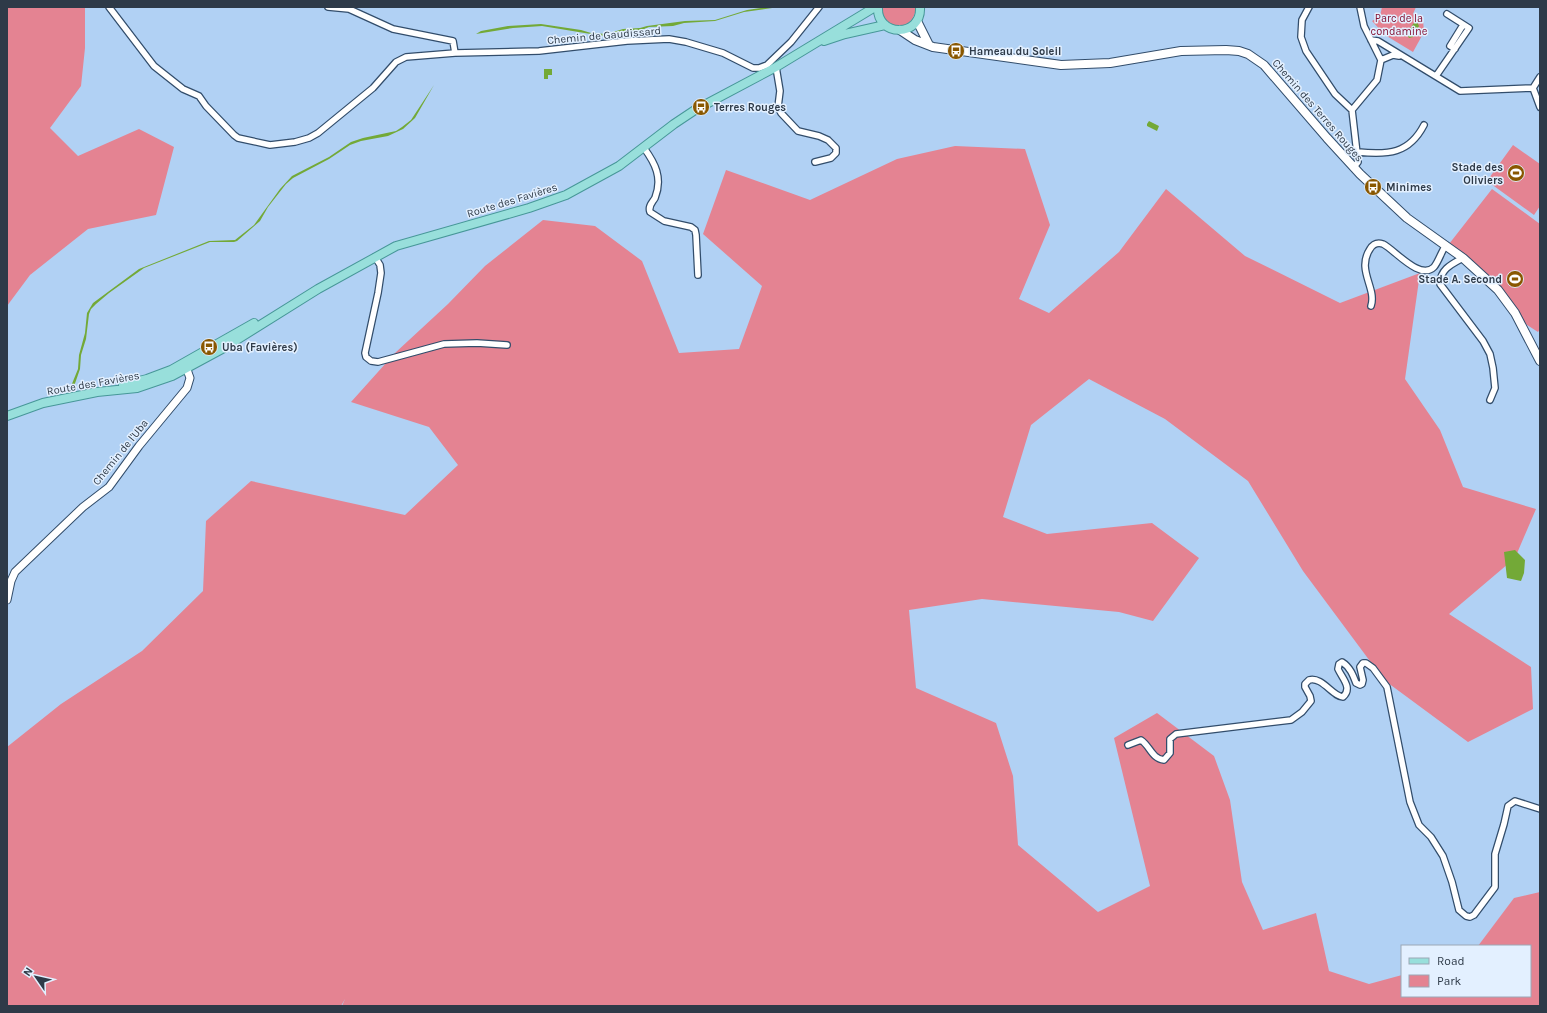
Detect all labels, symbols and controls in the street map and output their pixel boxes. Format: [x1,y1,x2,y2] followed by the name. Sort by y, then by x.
[1371,12,1428,38] park label: Parc de la condamine
[547,24,662,47] street label: Chemin de Gaudissard
[946,41,966,61] bus stop icon: Hameau du Soleil
[969,45,1061,58] place label: Hameau du Soleil
[1269,56,1366,164] street label: Chemin des Terres Rouges
[691,97,711,117] bus stop icon: Terres Rouges
[714,101,786,114] place label: Terres Rouges
[1451,161,1503,187] place label: Stade des Oliviers
[1506,163,1526,183] sports icon: Stade des Oliviers
[1363,177,1383,197] bus stop icon: Minimes
[465,180,559,220] street label: Route des Favières
[1386,181,1432,194] place label: Minimes
[1505,269,1525,289] sports icon: Stade A. Second
[1418,273,1502,286] place label: Stade A. Second
[199,337,219,357] bus stop icon: Uba (Favières)
[222,341,298,354] place label: Uba (Favières)
[46,369,141,398] street label: Route des Favières
[90,417,151,488] street label: Chemin de l'Uba
[1401,945,1531,997] legend
[1437,954,1465,968] text: Road
[16,957,56,997] north arrow
[21,965,36,979] text: N
[1437,974,1462,988] text: Park

